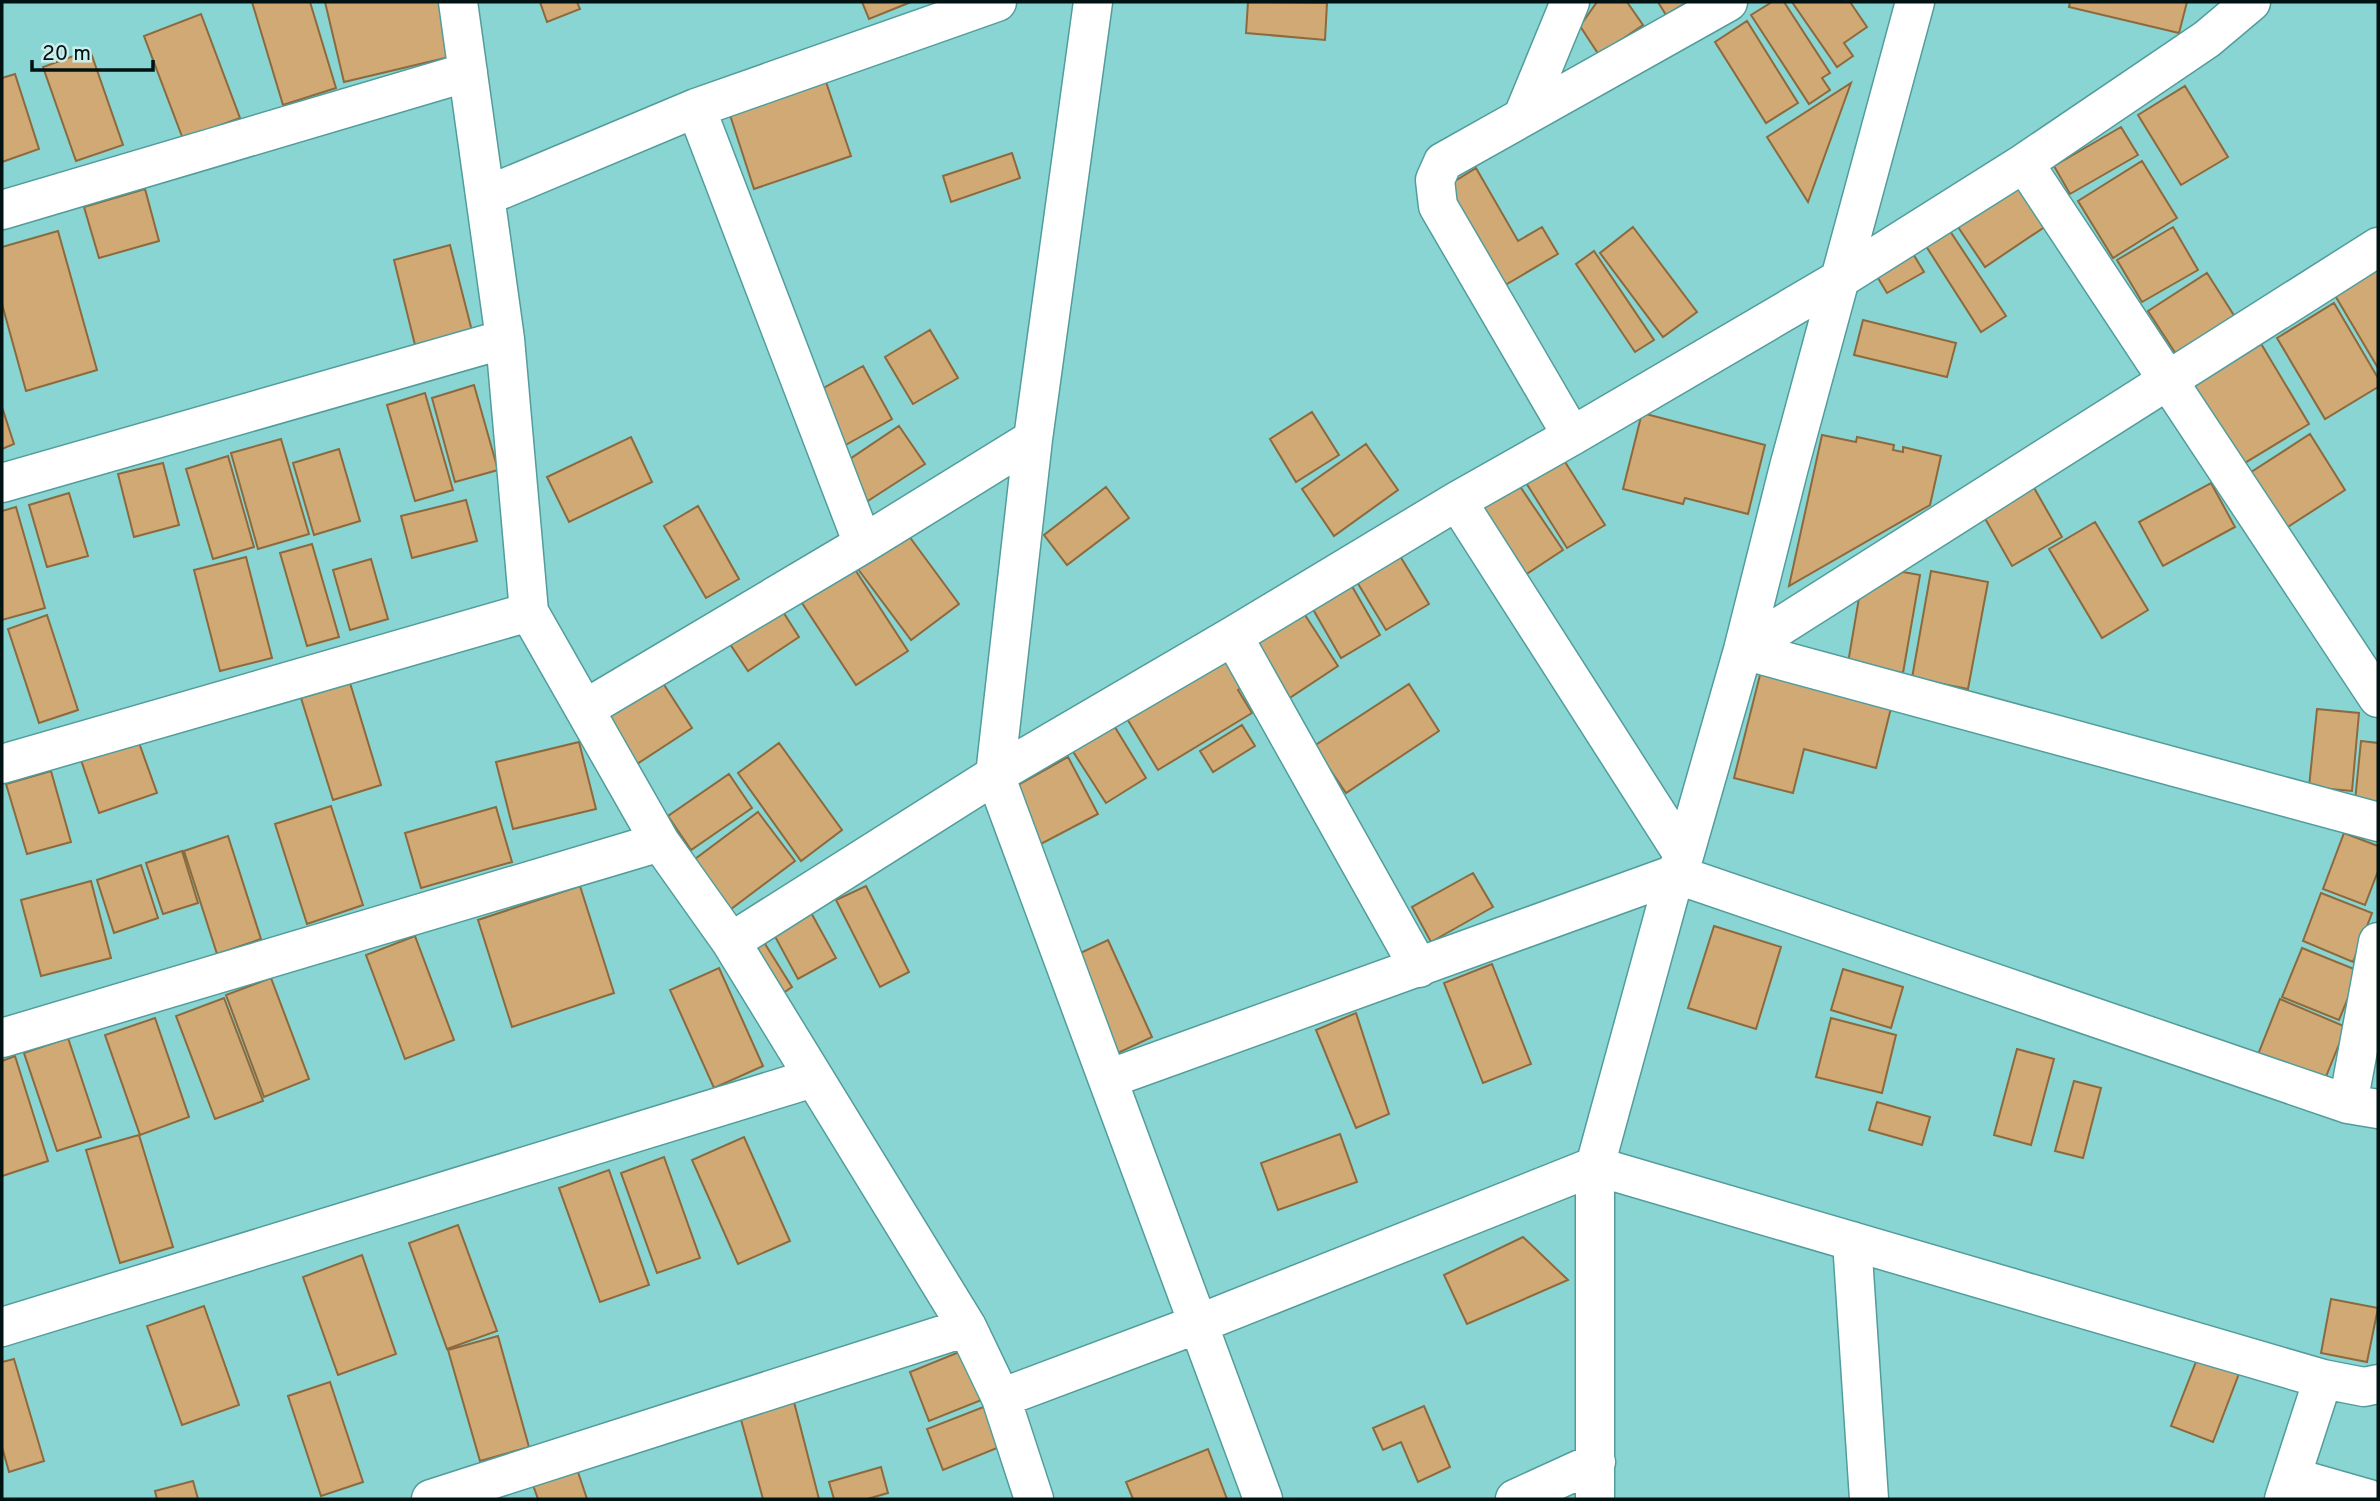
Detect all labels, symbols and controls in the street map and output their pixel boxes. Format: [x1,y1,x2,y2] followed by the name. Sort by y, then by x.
[32,28,152,72] scale bar
[42,41,91,68] text: 20 m

